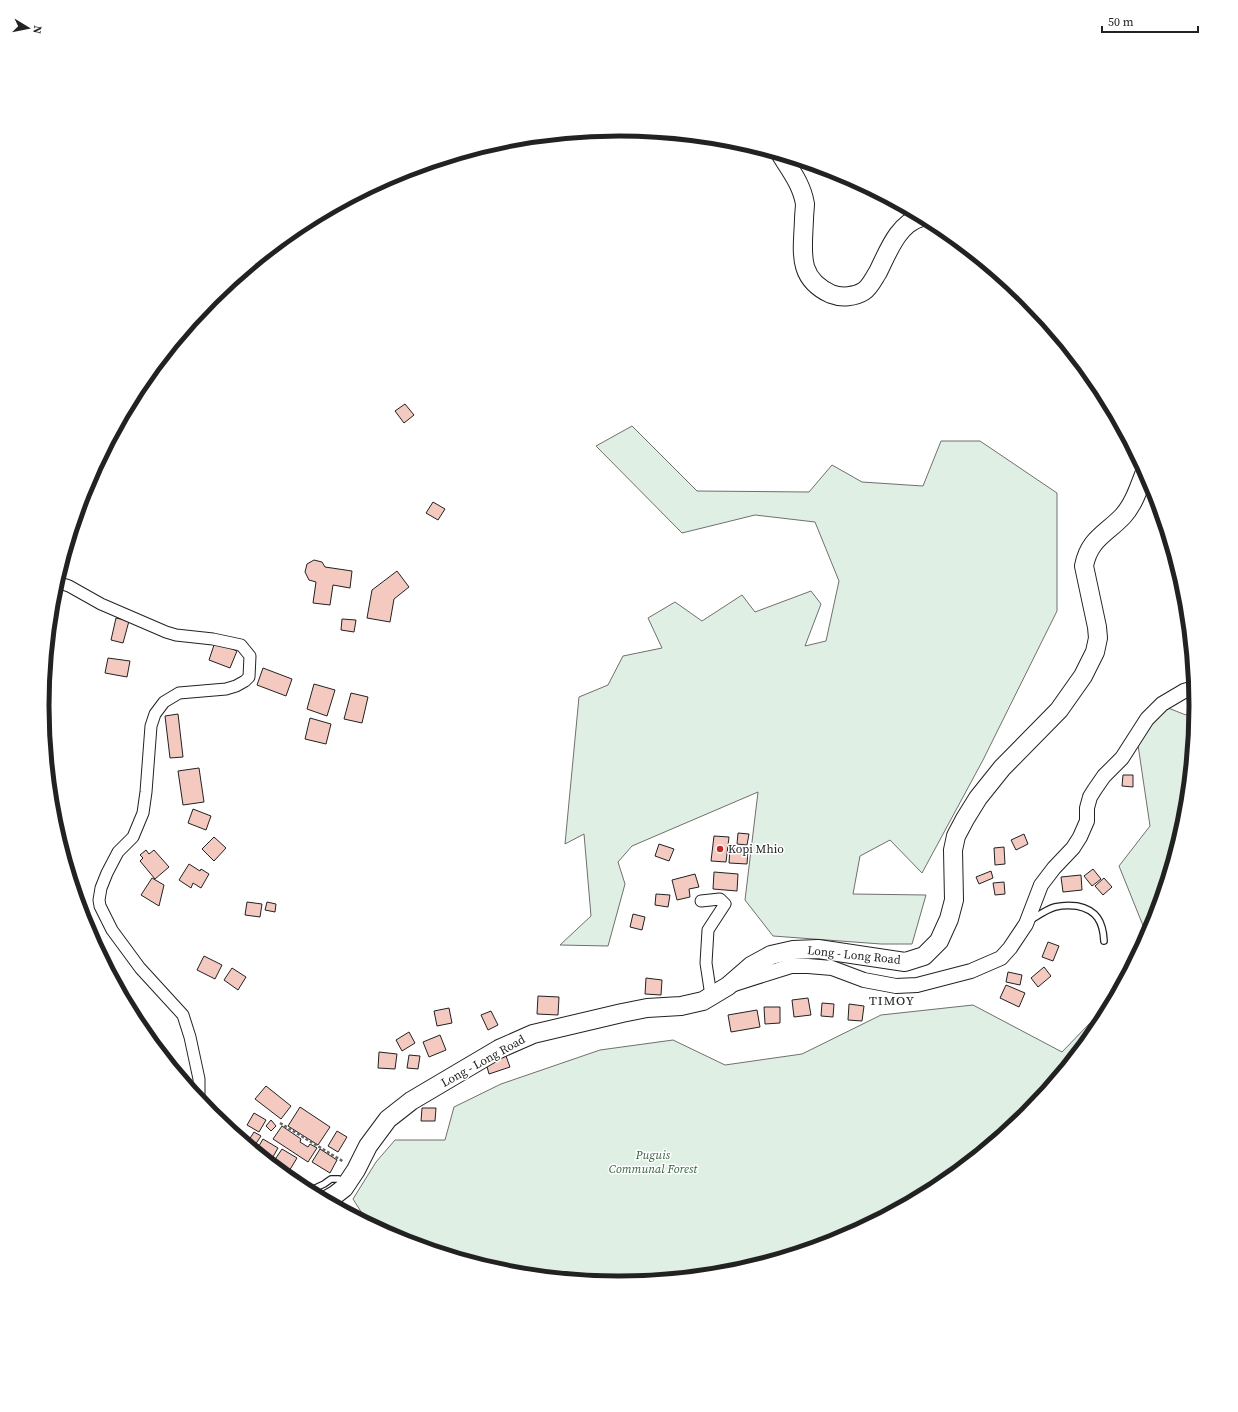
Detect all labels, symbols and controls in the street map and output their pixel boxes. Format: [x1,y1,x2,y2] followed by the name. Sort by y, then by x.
[8,8,48,48] north arrow
[1102,8,1198,34] scale bar
[1108,14,1134,30] text: 50 m
[29,24,45,35] text: N
[728,841,784,857] place label: Kopi Mhio
[715,844,725,854] marker: Kopi Mhio
[807,942,902,968] street label: Long - Long Road
[869,992,915,1009] district label: TIMOY
[438,1031,528,1091] street label: Long - Long Road
[609,1147,698,1177] park label: Puguis Communal Forest

